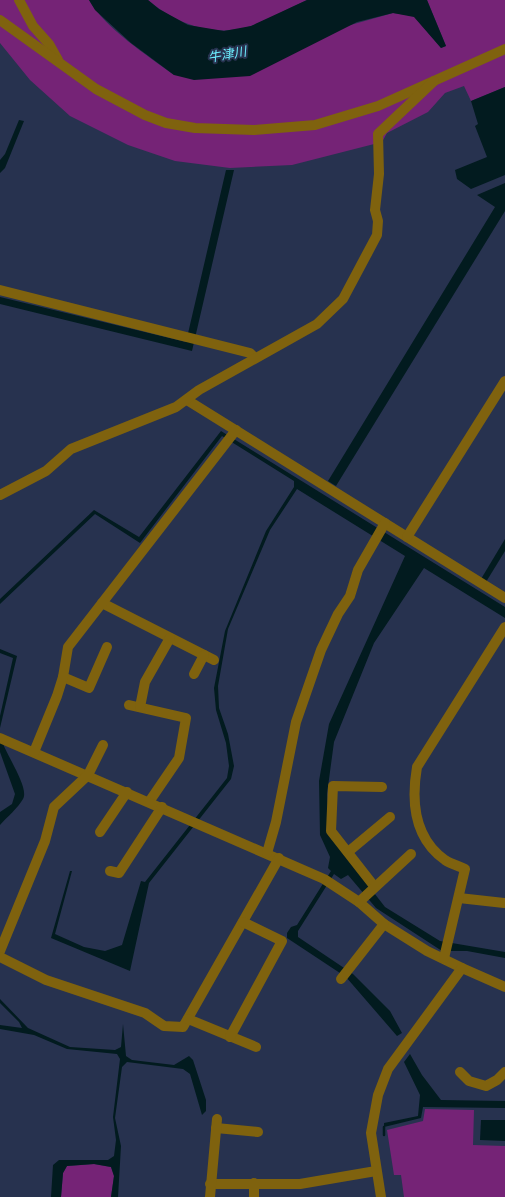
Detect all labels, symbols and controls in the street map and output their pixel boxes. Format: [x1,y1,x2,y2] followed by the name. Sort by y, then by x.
[206,42,250,65] water label: 牛津川

